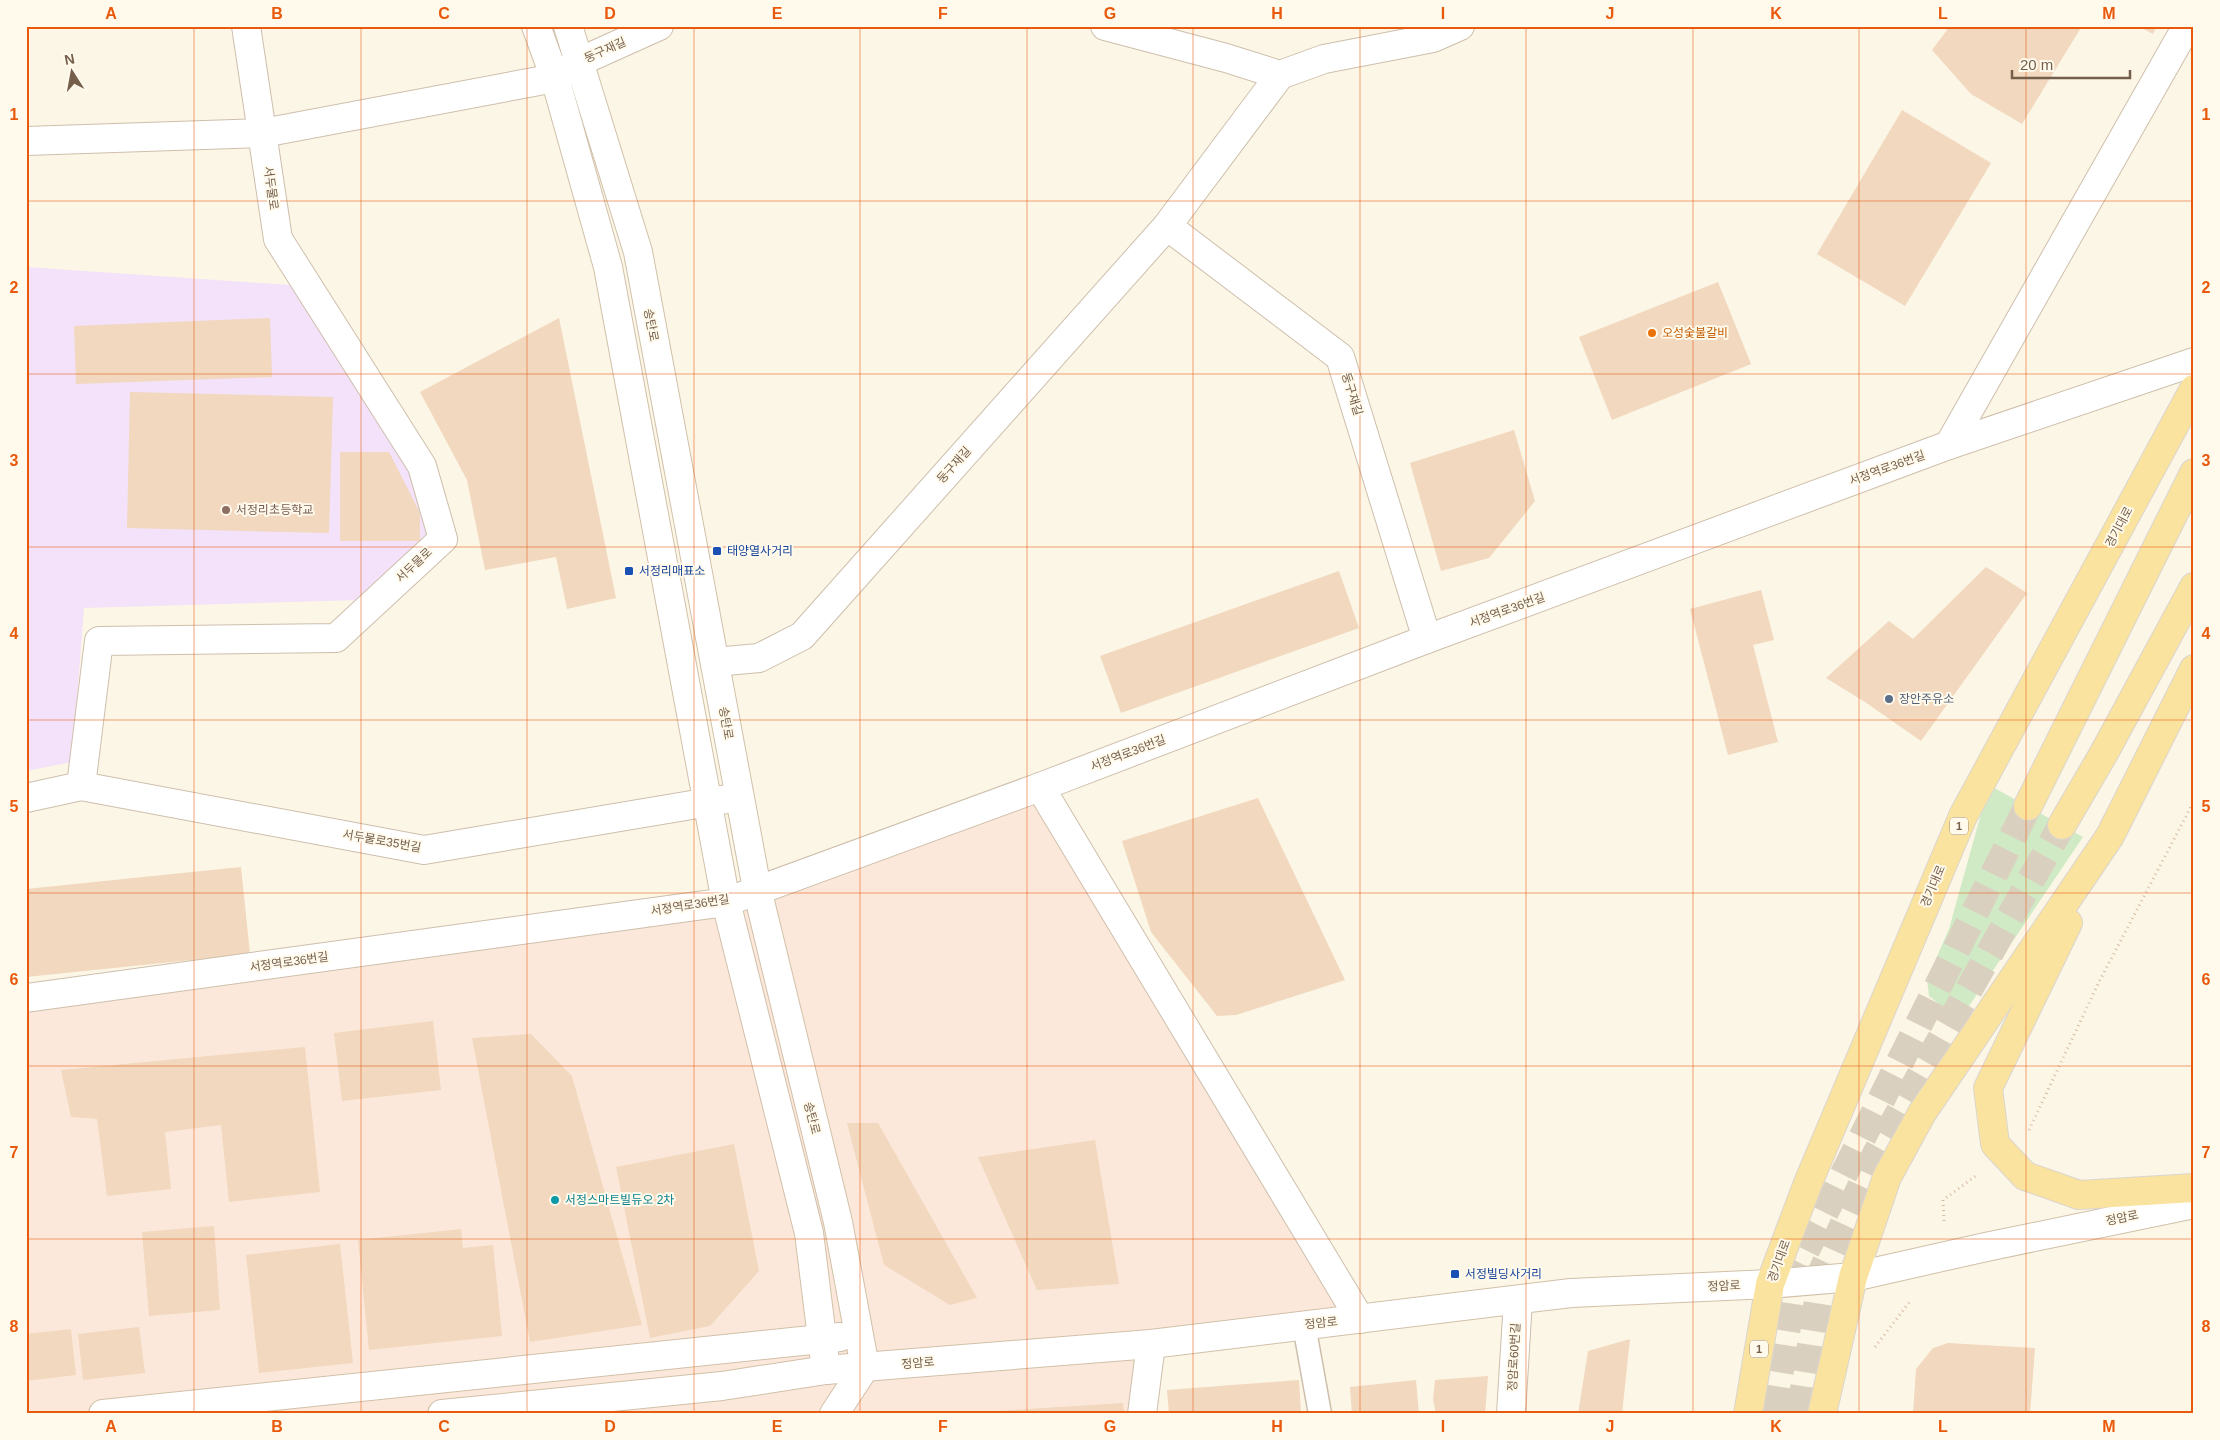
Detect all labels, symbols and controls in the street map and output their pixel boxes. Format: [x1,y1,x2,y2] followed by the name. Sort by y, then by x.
[105,5,117,22] text: A
[271,5,283,22] text: B
[438,5,450,22] text: C
[604,5,616,22] text: D
[772,5,783,22] text: E
[938,5,948,22] text: F
[1104,5,1116,22] text: G
[1271,5,1283,22] text: H
[1441,5,1445,22] text: I
[1606,5,1614,22] text: J
[1770,5,1782,22] text: K
[1938,5,1948,22] text: L
[2102,5,2116,22] text: M
[582,35,628,65] street label: 둥구재길
[48,48,98,98] north arrow
[2012,48,2130,80] scale bar
[63,50,76,68] text: N
[2020,56,2053,73] text: 20 m
[10,106,19,123] text: 1
[2202,106,2211,123] text: 1
[261,165,281,211] street label: 서두물로
[10,279,19,296] text: 2
[2202,279,2211,296] text: 2
[641,307,661,343] street label: 송탄로
[1662,326,1728,340] place label: 오성숯불갈비
[1646,327,1658,339] marker: 오성숯불갈비
[1339,371,1365,417] street label: 둥구재길
[934,444,974,486] street label: 둥구재길
[1847,448,1927,488] street label: 서정역로36번길
[10,452,19,469] text: 3
[2202,452,2211,469] text: 3
[236,503,313,517] place label: 서정리초등학교
[220,504,232,516] marker: 서정리초등학교
[2102,504,2136,550] street label: 경기대로
[727,544,793,558] place label: 태양열사거리
[393,545,435,585] street label: 서두물로
[711,545,723,557] marker: 태양열사거리
[639,564,705,578] place label: 서정리매표소
[623,565,635,577] marker: 서정리매표소
[1467,590,1547,630] street label: 서정역로36번길
[10,625,19,642] text: 4
[2202,625,2211,642] text: 4
[1899,692,1954,706] place label: 장안주유소
[1883,693,1895,705] marker: 장안주유소
[716,705,736,741] street label: 송탄로
[1088,732,1168,774] street label: 서정역로36번길
[10,798,19,815] text: 5
[2202,798,2211,815] text: 5
[1950,818,1968,834] road number: 1
[342,827,422,855] street label: 서두물로35번길
[1918,863,1948,909] street label: 경기대로
[650,892,730,918] street label: 서정역로36번길
[249,950,329,974] street label: 서정역로36번길
[10,971,19,988] text: 6
[2202,971,2211,988] text: 6
[801,1100,823,1136] street label: 송탄로
[10,1144,19,1161] text: 7
[2202,1144,2211,1161] text: 7
[565,1193,674,1207] place label: 서정스마트빌듀오 2차
[549,1194,561,1206] marker: 서정스마트빌듀오 2차
[2104,1208,2140,1228] street label: 정암로
[1765,1238,1793,1284] street label: 경기대로
[1465,1267,1542,1281] place label: 서정빌딩사거리
[1449,1268,1461,1280] marker: 서정빌딩사거리
[1707,1278,1741,1294] street label: 정암로
[1304,1314,1338,1332] street label: 정암로
[10,1318,19,1335] text: 8
[2202,1318,2211,1335] text: 8
[1505,1322,1523,1392] street label: 정암로60번길
[1750,1340,1768,1358] road number: 1
[901,1355,935,1371] street label: 정암로
[105,1418,117,1435] text: A
[271,1418,283,1435] text: B
[438,1418,450,1435] text: C
[604,1418,616,1435] text: D
[772,1418,783,1435] text: E
[938,1418,948,1435] text: F
[1104,1418,1116,1435] text: G
[1271,1418,1283,1435] text: H
[1441,1418,1445,1435] text: I
[1606,1418,1614,1435] text: J
[1770,1418,1782,1435] text: K
[1938,1418,1948,1435] text: L
[2102,1418,2116,1435] text: M

